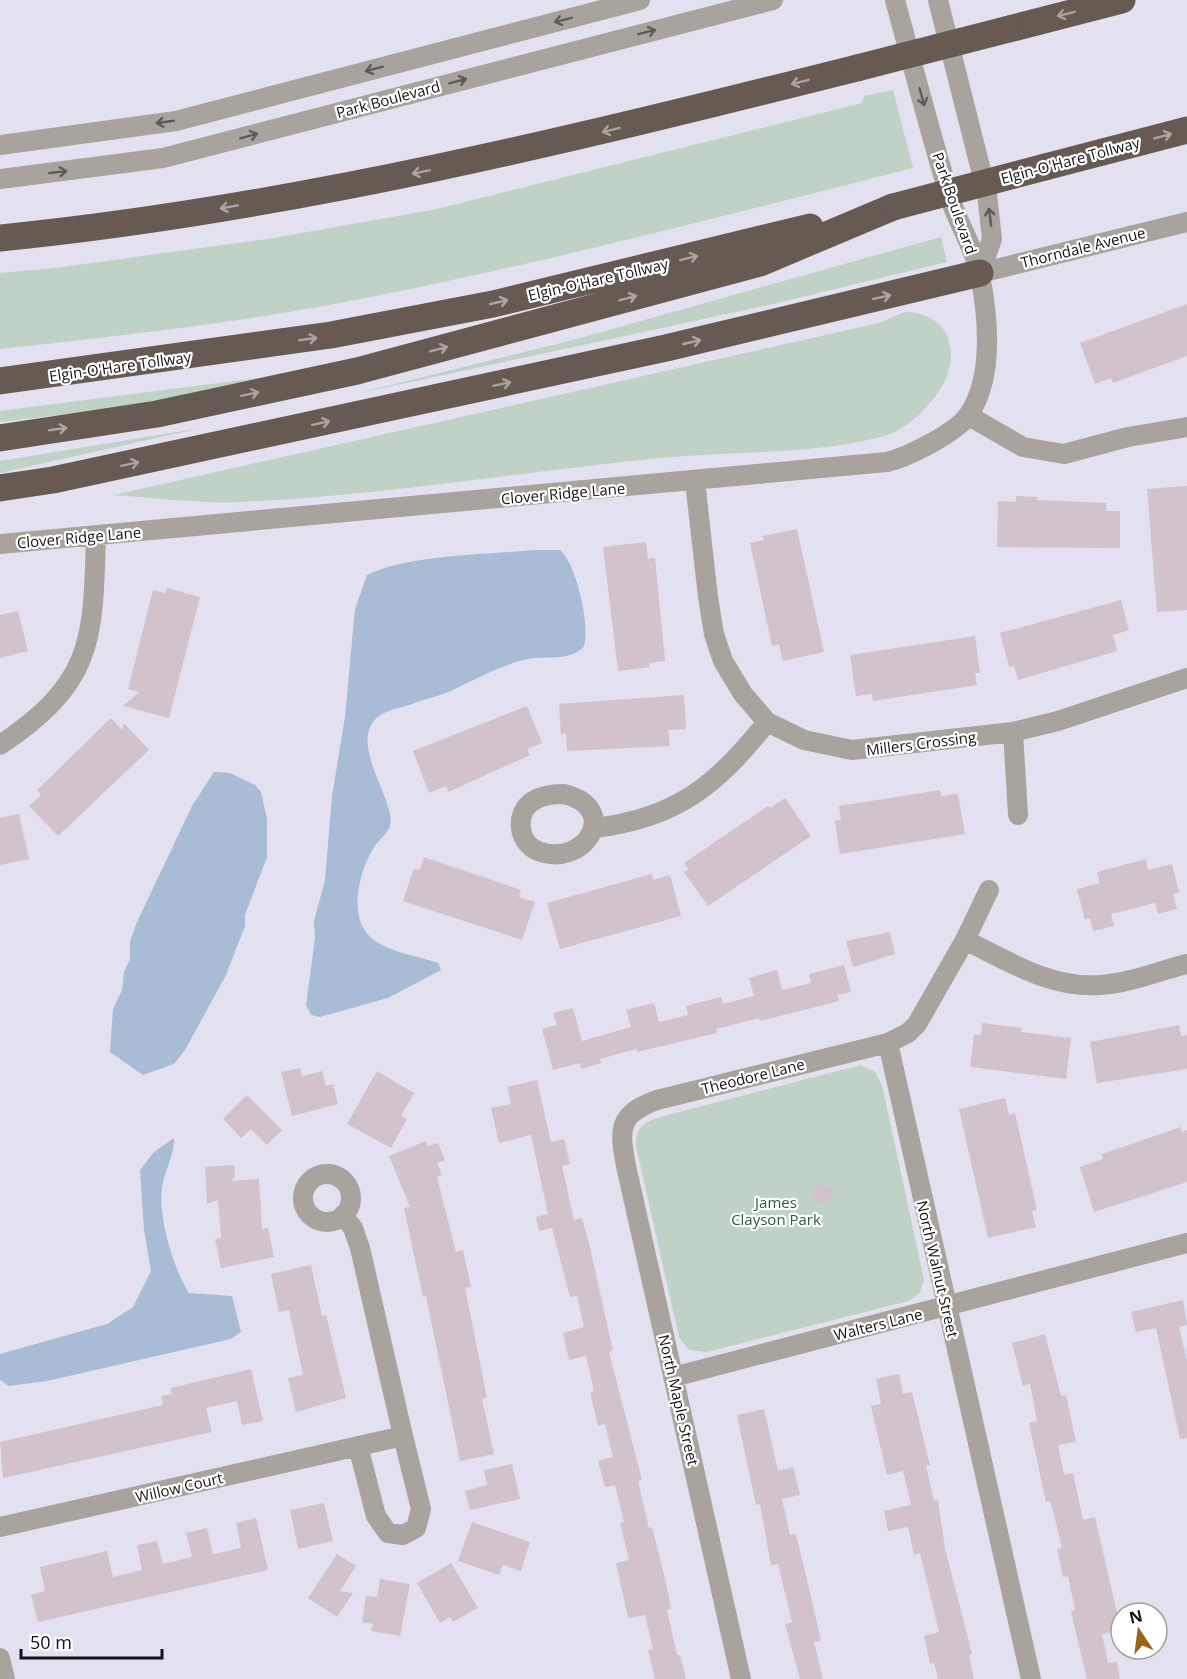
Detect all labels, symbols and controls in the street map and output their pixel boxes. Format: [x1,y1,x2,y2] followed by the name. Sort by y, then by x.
[1057,9,1076,21] one-way arrow
[554,14,573,26] one-way arrow
[637,26,656,38] one-way arrow
[365,64,384,75] one-way arrow
[448,75,467,86] one-way arrow
[334,76,442,122] street label: Park Boulevard
[791,77,810,89] one-way arrow
[917,87,928,106] one-way arrow
[156,117,175,128] one-way arrow
[602,124,621,136] one-way arrow
[239,129,258,141] one-way arrow
[1153,130,1172,141] one-way arrow
[998,132,1142,188] street label: Elgin-O'Hare Tollway
[928,149,982,257] street label: Park Boulevard
[48,166,68,177] one-way arrow
[412,167,431,178] one-way arrow
[220,202,239,213] one-way arrow
[984,208,995,228] one-way arrow
[1019,222,1147,272] street label: Thorndale Avenue
[679,251,698,263] one-way arrow
[526,253,670,305] street label: Elgin-O'Hare Tollway
[872,291,891,303] one-way arrow
[618,292,637,304] one-way arrow
[489,296,508,308] one-way arrow
[297,333,317,344] one-way arrow
[683,336,702,348] one-way arrow
[429,343,448,354] one-way arrow
[48,346,193,386] street label: Elgin-O'Hare Tollway
[492,377,511,389] one-way arrow
[239,388,259,399] one-way arrow
[311,416,330,428] one-way arrow
[48,424,67,435] one-way arrow
[121,457,140,469] one-way arrow
[500,478,626,508] street label: Clover Ridge Lane
[16,522,142,552] street label: Clover Ridge Lane
[865,726,977,760] street label: Millers Crossing
[699,1054,807,1098] street label: Theodore Lane
[731,1192,821,1229] park label: James Clayson Park
[912,1198,964,1340] street label: North Walnut Street
[832,1303,924,1345] street label: Walters Lane
[654,1333,704,1467] street label: North Maple Street
[133,1467,225,1507] street label: Willow Court
[1109,1601,1169,1661] north arrow
[1127,1604,1144,1629] text: N
[21,1622,162,1660] scale bar
[30,1630,72,1654] text: 50 m

